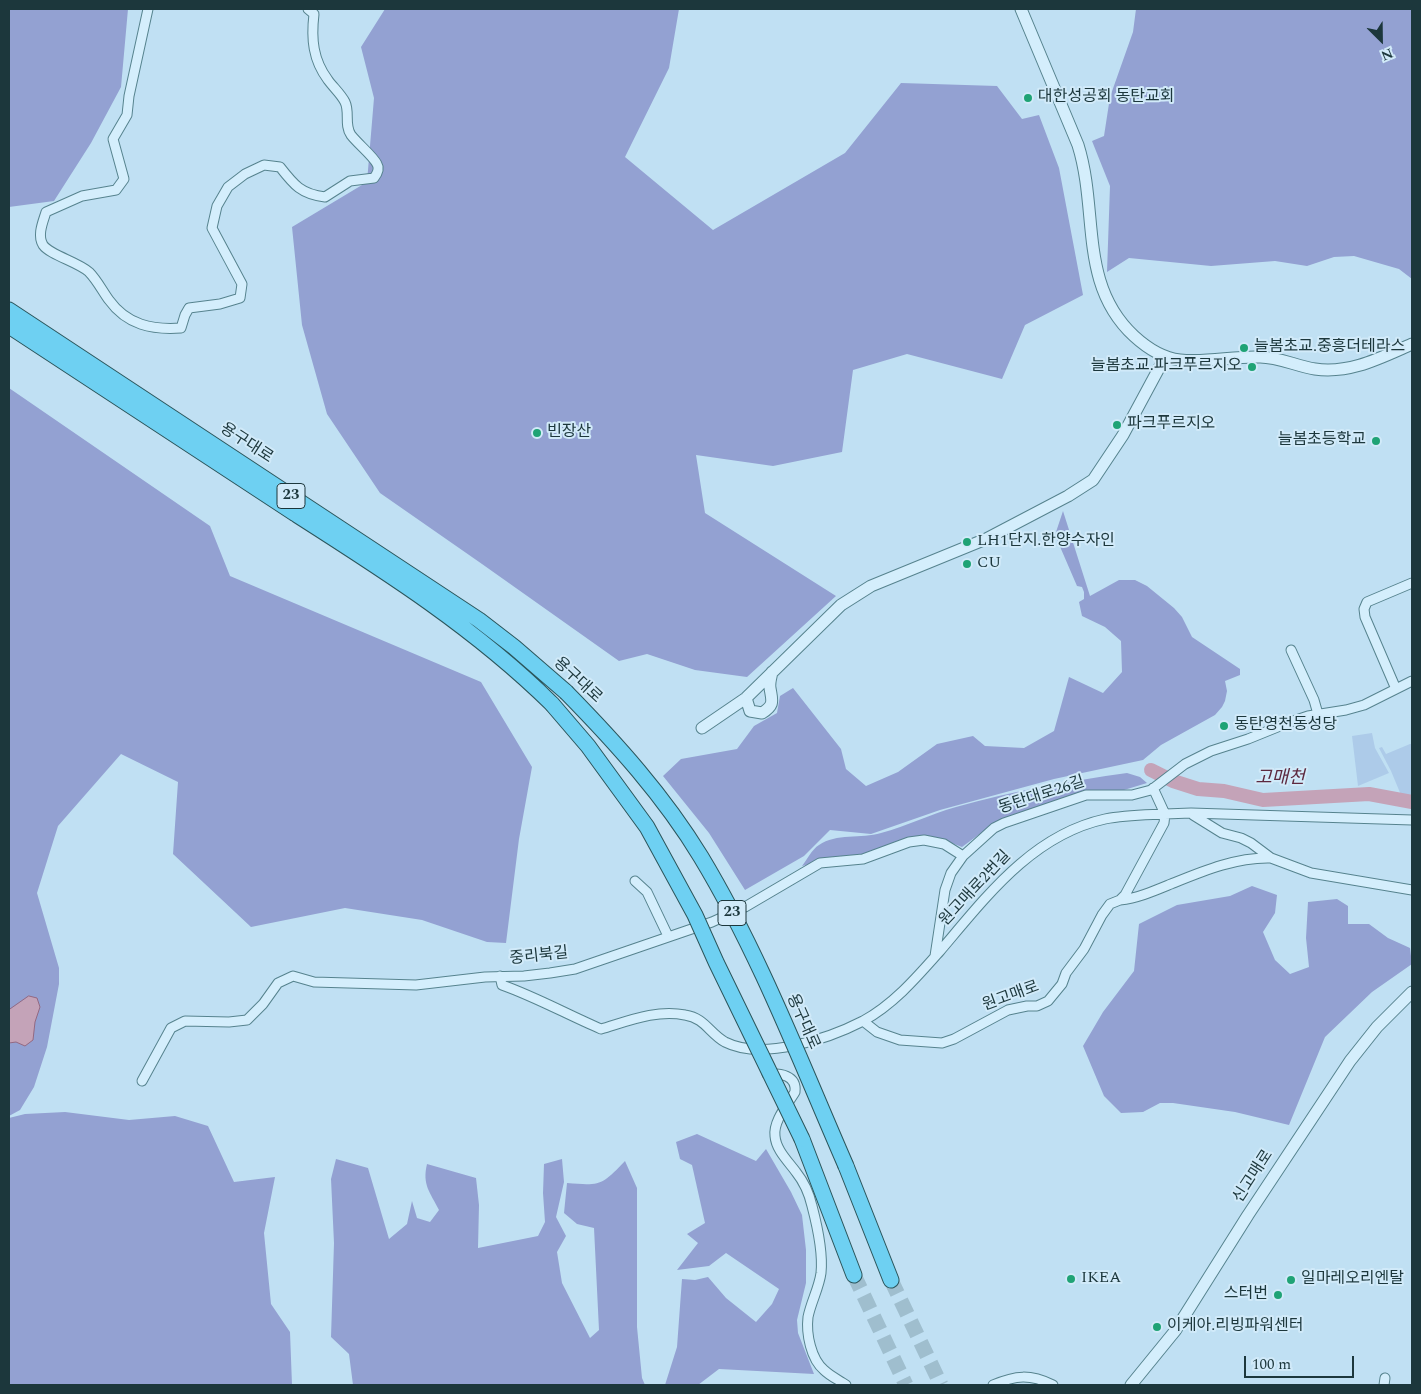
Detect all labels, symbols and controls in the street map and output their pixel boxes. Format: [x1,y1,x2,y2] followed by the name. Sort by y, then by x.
[1356,15,1406,65] north arrow
[1378,42,1396,66] text: N
[1038,88,1174,108] place label: 대한성공회 동탄교회
[1022,92,1034,104] marker: 대한성공회 동탄교회
[1254,338,1405,358] place label: 늘봄초교.중흥더테라스
[1238,342,1250,354] marker: 늘봄초교.중흥더테라스
[1091,357,1242,377] place label: 늘봄초교.파크푸르지오
[1246,361,1258,373] marker: 늘봄초교.파크푸르지오
[1127,415,1215,435] place label: 파크푸르지오
[1111,419,1123,431] marker: 파크푸르지오
[216,420,276,468] street label: 용구대로
[547,423,591,443] place label: 빈장산
[531,427,543,439] marker: 빈장산
[1278,431,1366,451] place label: 늘봄초등학교
[1370,435,1382,447] marker: 늘봄초등학교
[277,484,305,508] road number: 23
[977,532,1115,552] place label: LH1단지.한양수자인
[961,536,973,548] marker: LH1단지.한양수자인
[977,554,1001,574] place label: CU
[961,558,973,570] marker: CU
[549,654,605,708] street label: 용구대로
[1234,716,1337,736] place label: 동탄영천동성당
[1218,720,1230,732] marker: 동탄영천동성당
[1255,768,1305,790] water label: 고매천
[996,773,1088,819] street label: 동탄대로26길
[936,847,1016,931] street label: 원고매로2번길
[718,900,746,926] road number: 23
[509,944,569,970] street label: 중리북길
[980,978,1042,1016] street label: 원고매로
[781,991,823,1053] street label: 용구대로
[1230,1147,1278,1207] street label: 신고매로
[1081,1269,1121,1289] place label: IKEA
[1301,1270,1404,1290] place label: 일마레오리엔탈
[1065,1273,1077,1285] marker: IKEA
[1285,1274,1297,1286] marker: 일마레오리엔탈
[1224,1285,1268,1305] place label: 스터번
[1272,1289,1284,1301] marker: 스터번
[1167,1317,1303,1337] place label: 이케아.리빙파워센터
[1151,1321,1163,1333] marker: 이케아.리빙파워센터
[1246,1346,1356,1378] scale bar
[1252,1353,1291,1376] text: 100 m

